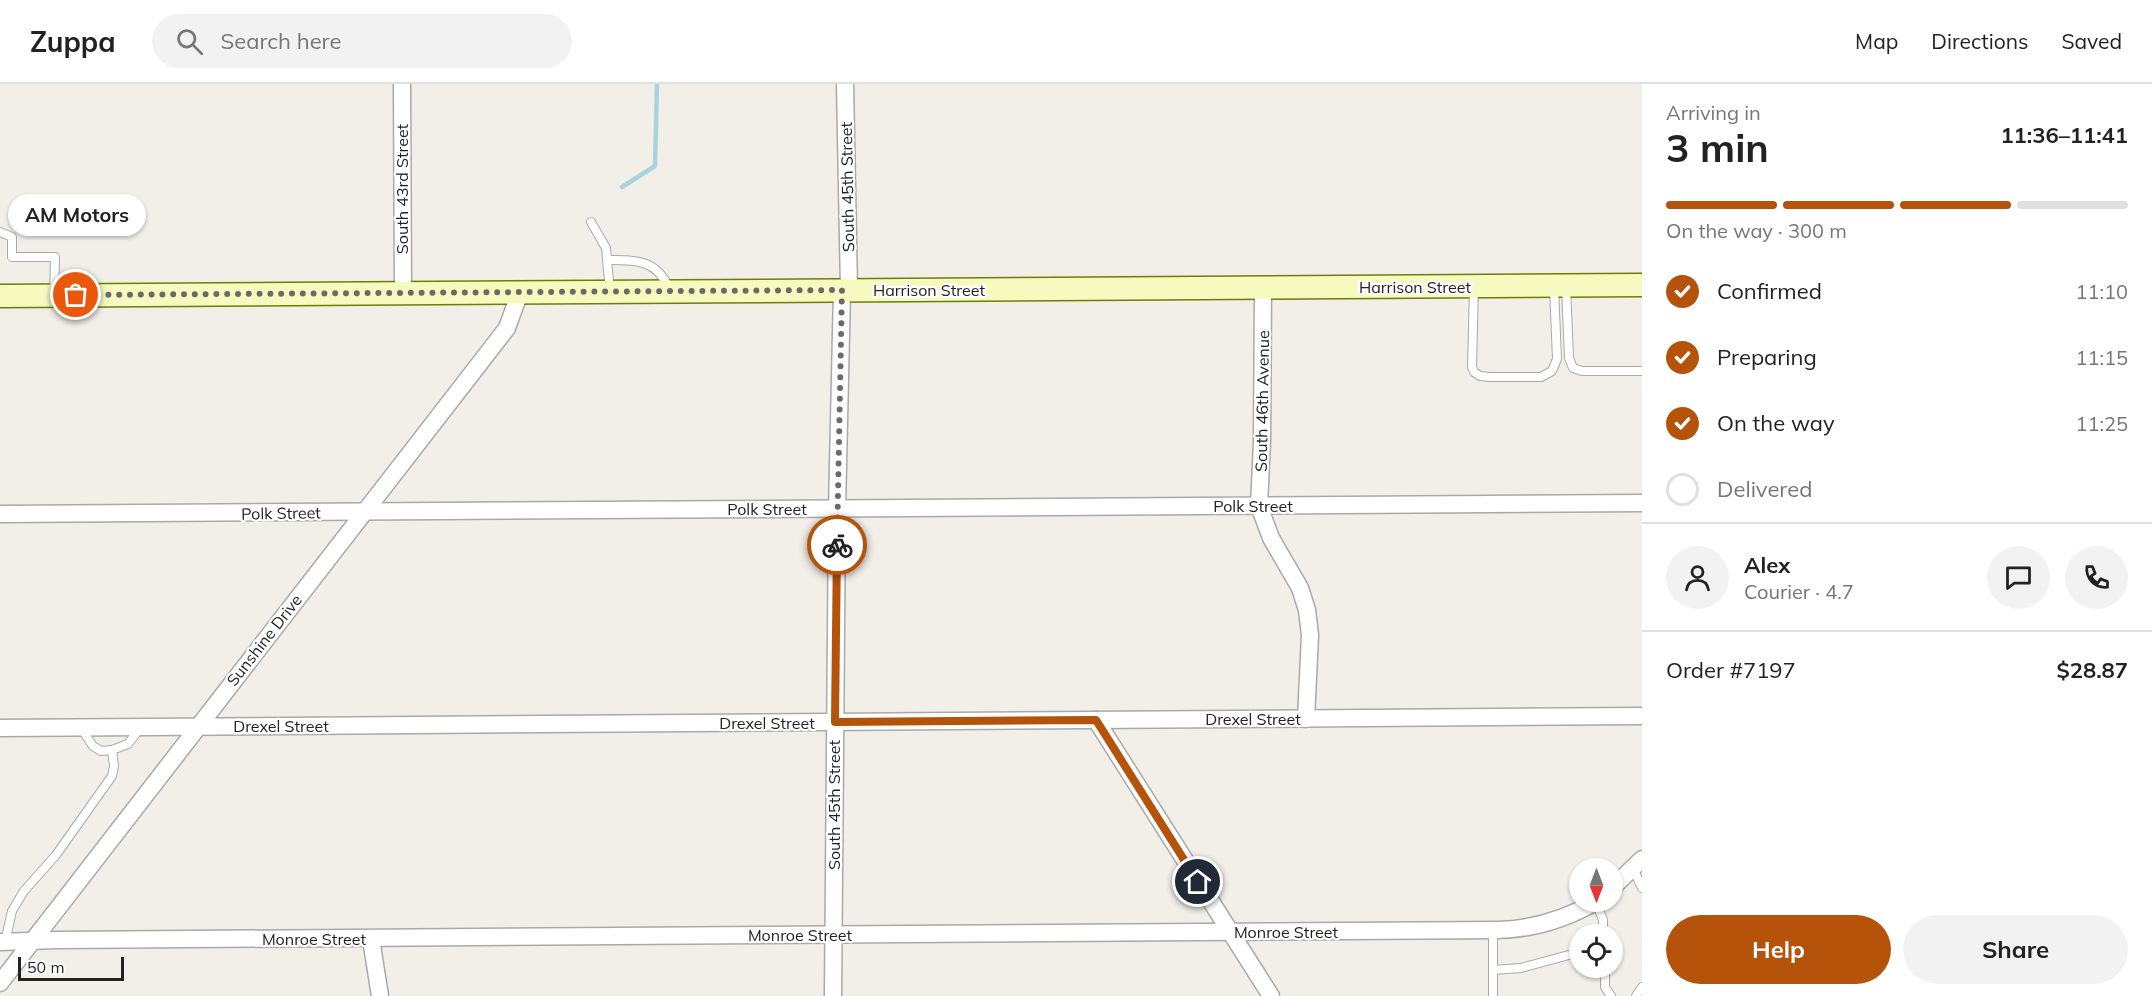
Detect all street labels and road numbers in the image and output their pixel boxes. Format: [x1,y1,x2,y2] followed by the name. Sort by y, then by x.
[836,121,858,252] street label: South 45th Street
[392,123,412,254] street label: South 43rd Street
[1359,277,1471,297] street label: Harrison Street
[873,280,985,300] street label: Harrison Street
[1251,330,1273,472] street label: South 46th Avenue
[1213,496,1293,516] street label: Polk Street
[727,499,807,519] street label: Polk Street
[241,502,321,524] street label: Polk Street
[222,590,306,690] street label: Sunshine Drive
[1205,709,1301,729] street label: Drexel Street
[719,713,815,733] street label: Drexel Street
[233,716,329,736] street label: Drexel Street
[824,740,844,870] street label: South 45th Street
[1234,922,1338,942] street label: Monroe Street
[748,925,852,945] street label: Monroe Street
[262,929,366,949] street label: Monroe Street

